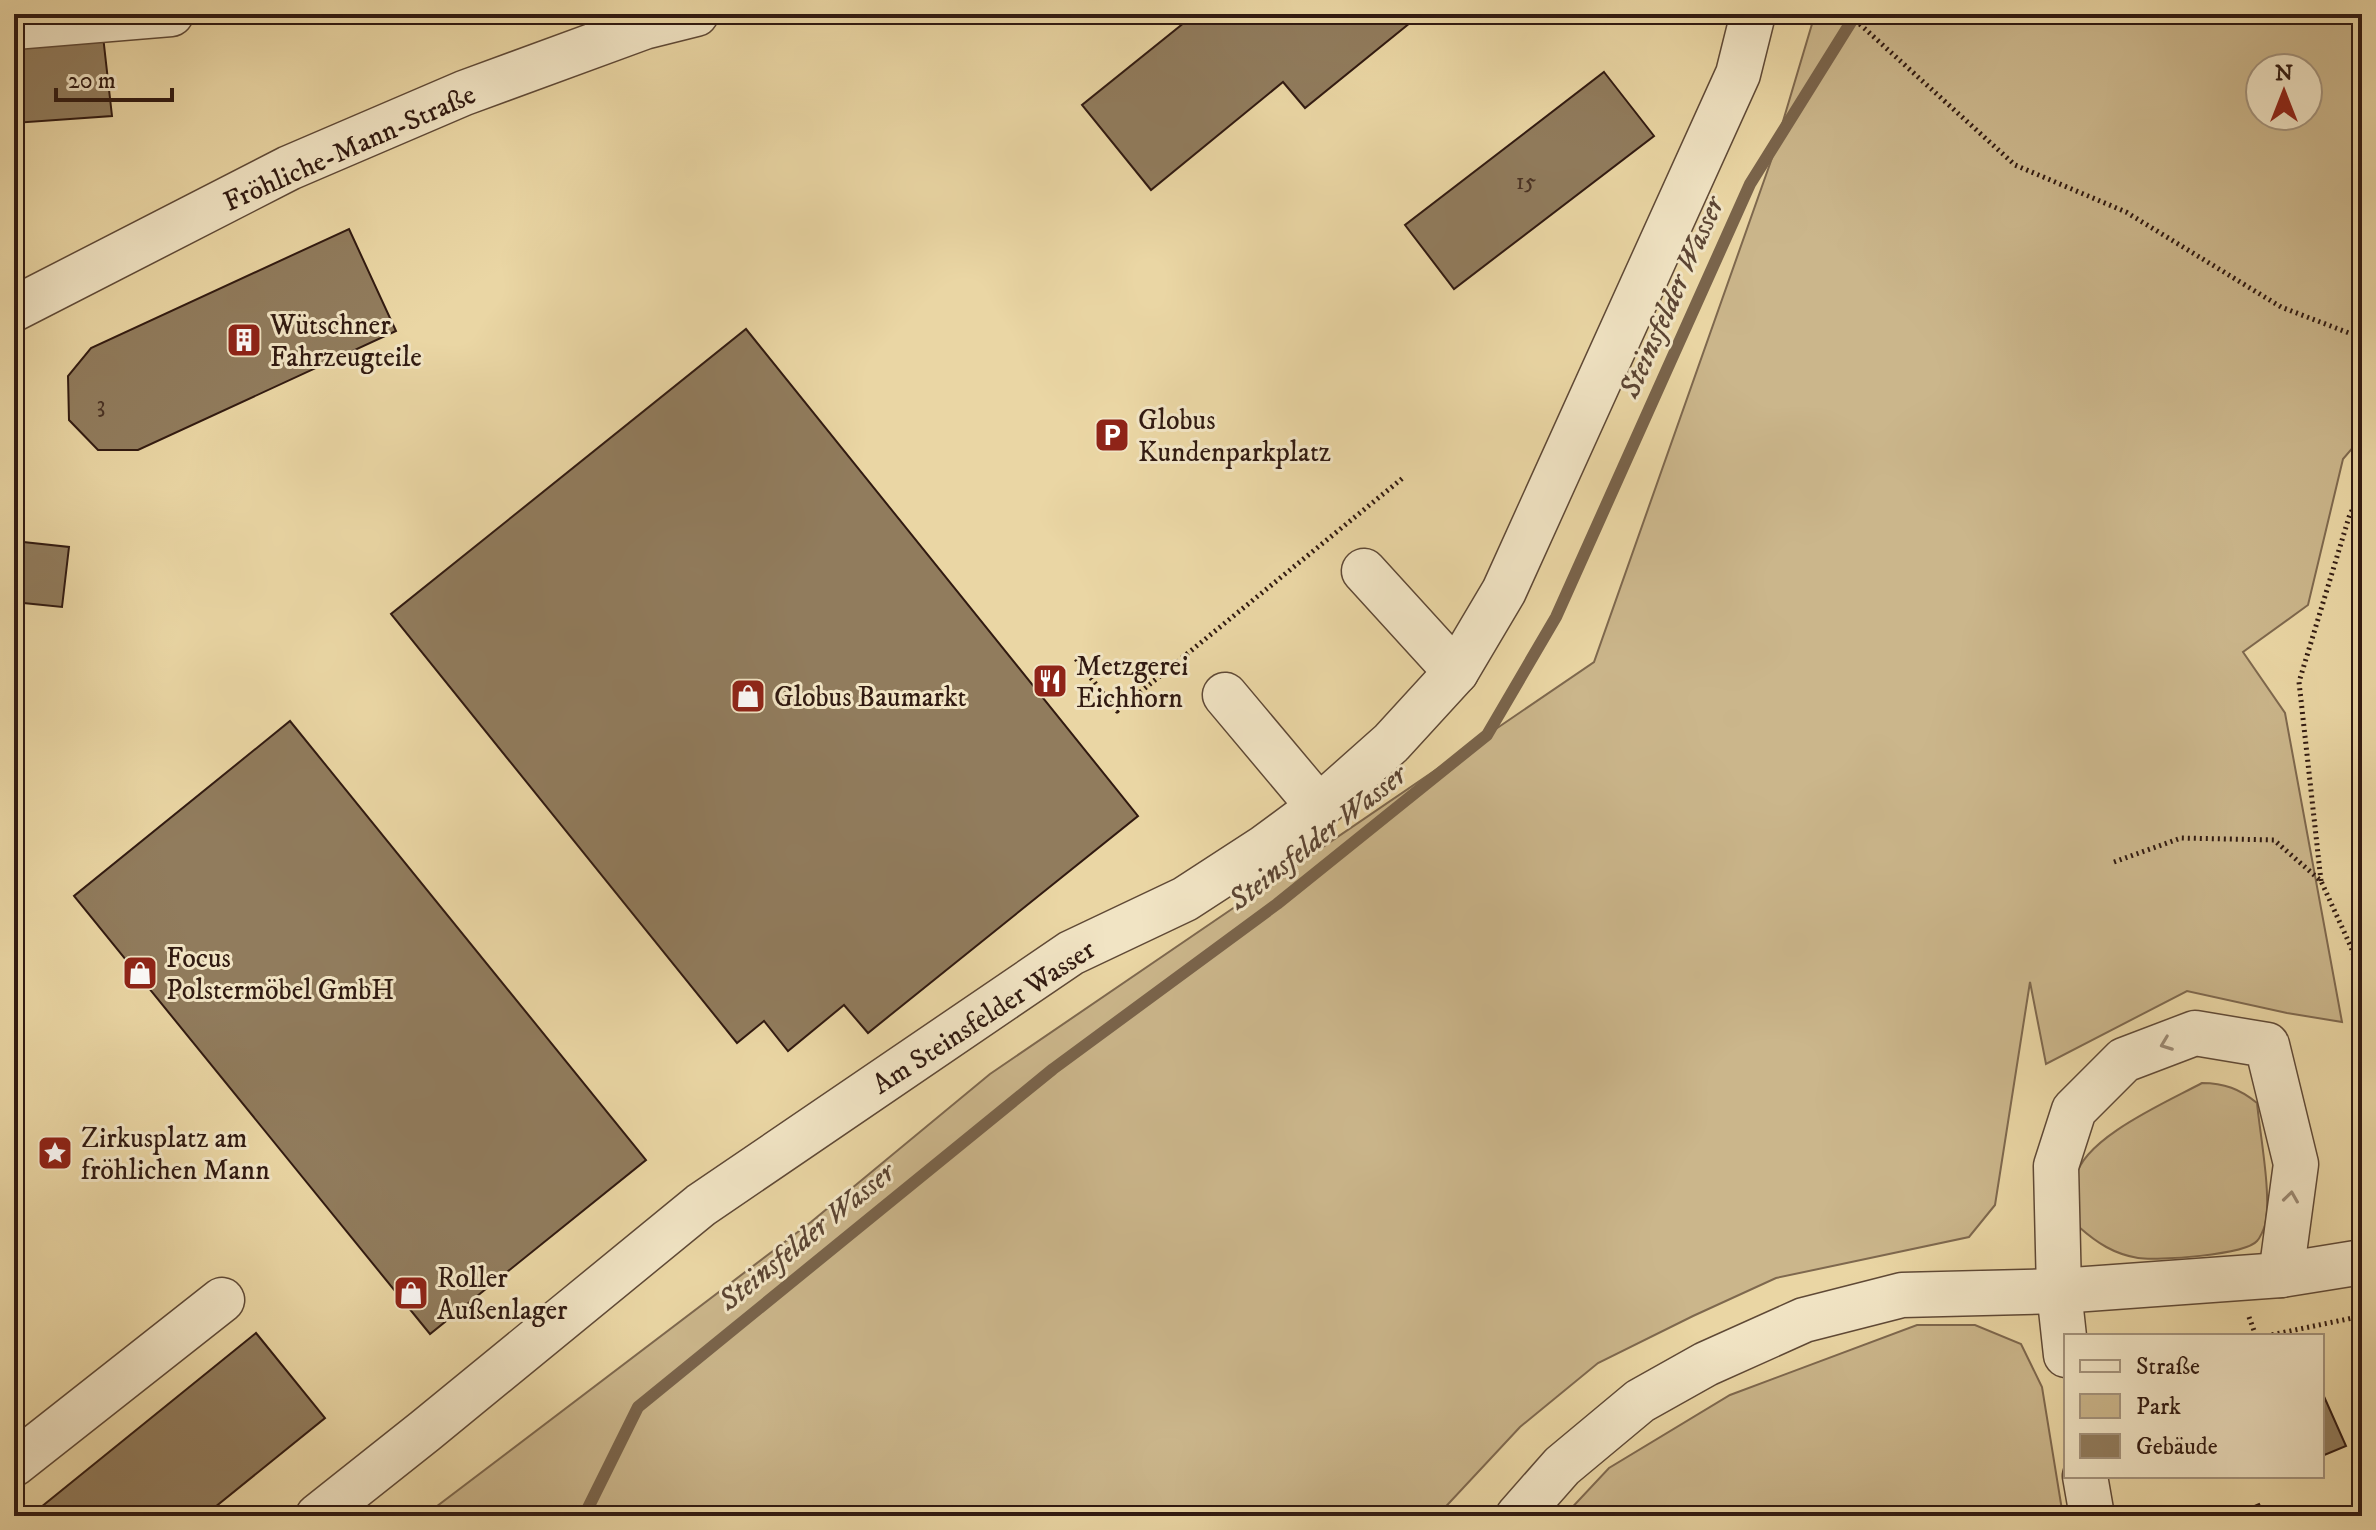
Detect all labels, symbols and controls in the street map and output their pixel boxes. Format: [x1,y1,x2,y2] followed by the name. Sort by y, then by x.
[56,52,172,102] scale bar
[2244,52,2324,132] north arrow
[2275,60,2293,87] text: N
[68,66,116,96] text: 20 m
[218,77,481,220] street label: Fröhliche-Mann-Straße
[1516,167,1536,197] house number: 15
[1611,189,1734,405] water label: Steinsfelder Wasser
[269,308,422,375] place label: Wütschner Fahrzeugteile
[225,321,263,359] building icon: Wütschner Fahrzeugteile
[97,390,105,420] house number: 3
[1138,403,1331,470] place label: Globus Kundenparkplatz
[1093,416,1131,454] parking icon: Globus Kundenparkplatz
[1076,649,1188,716] place label: Metzgerei Eichhorn
[1031,662,1069,700] restaurant icon: Metzgerei Eichhorn
[729,677,767,715] shop icon: Globus Baumarkt
[774,680,967,715] place label: Globus Baumarkt
[1221,756,1416,920] water label: Steinsfelder Wasser
[866,932,1102,1102] street label: Am Steinsfelder Wasser
[166,941,394,1008] place label: Focus Polstermöbel GmbH
[121,954,159,992] shop icon: Focus Polstermöbel GmbH
[2160,1034,2174,1051] one-way arrow
[81,1121,270,1188] place label: Zirkusplatz am fröhlichen Mann
[36,1134,74,1172] place icon: Zirkusplatz am fröhlichen Mann
[711,1153,904,1320] water label: Steinsfelder Wasser
[2282,1190,2299,1204] one-way arrow
[437,1261,568,1328] place label: Roller Außenlager
[392,1274,430,1312] shop icon: Roller Außenlager
[2064,1334,2324,1478] legend
[2136,1352,2200,1382] text: Straße
[2136,1392,2181,1422] text: Park
[2136,1432,2218,1462] text: Gebäude

